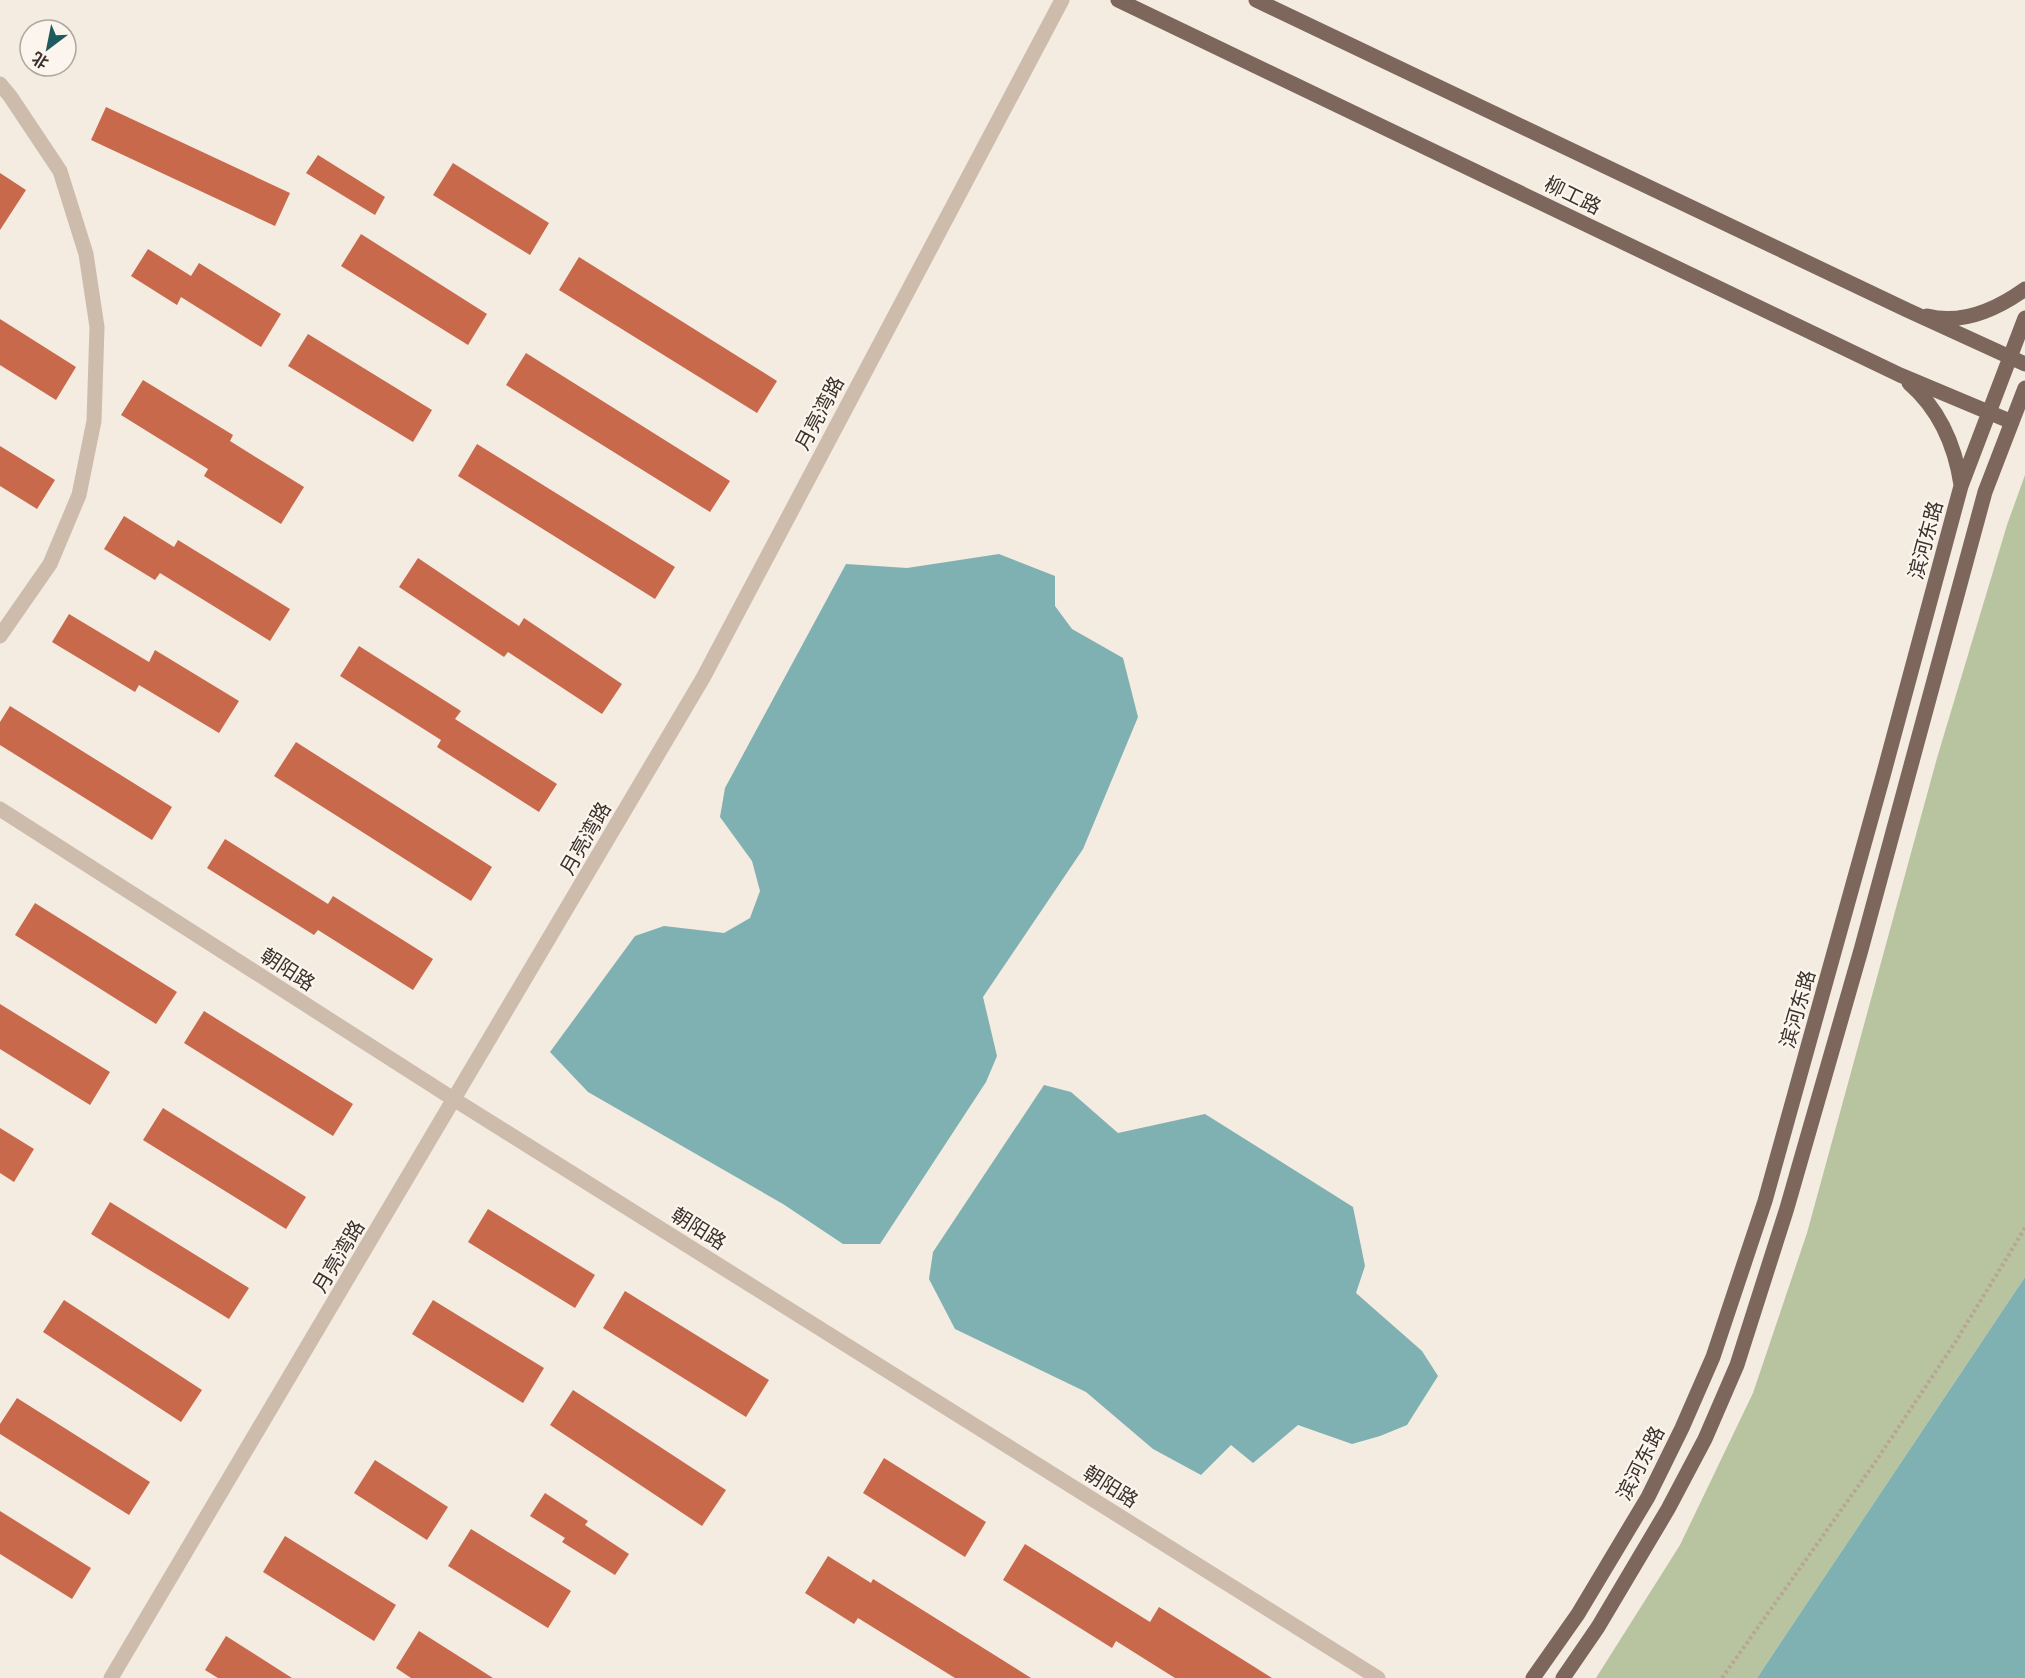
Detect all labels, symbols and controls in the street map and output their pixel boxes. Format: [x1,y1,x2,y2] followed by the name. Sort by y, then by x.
[18,18,78,78] north arrow
[27,47,53,74] text: 北
[1540,170,1606,220] street label: 柳工路
[788,371,850,455] street label: 月亮湾路
[1902,498,1948,582] street label: 滨河东路
[553,797,617,879] street label: 月亮湾路
[255,941,321,997] street label: 朝阳路
[1773,967,1821,1051] street label: 滨河东路
[666,1201,732,1255] street label: 朝阳路
[306,1215,370,1297] street label: 月亮湾路
[1610,1421,1670,1505] street label: 滨河东路
[1078,1459,1144,1513] street label: 朝阳路

